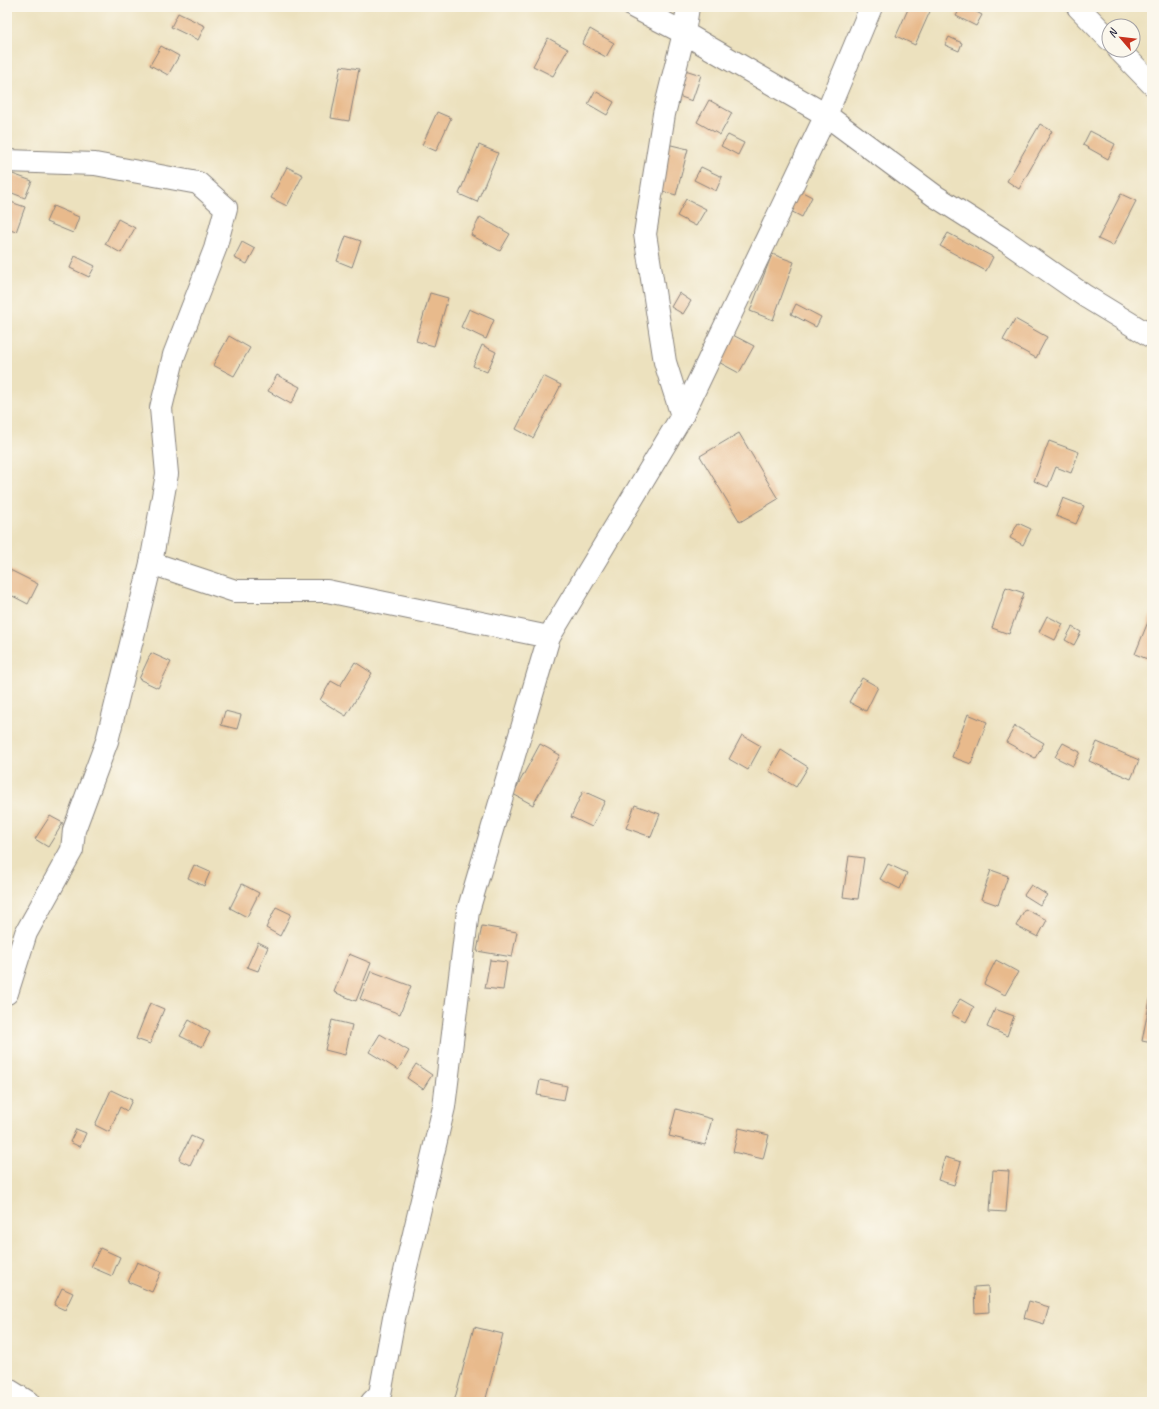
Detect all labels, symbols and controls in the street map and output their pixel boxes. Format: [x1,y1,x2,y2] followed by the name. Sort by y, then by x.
[1101,18,1141,58] north arrow
[1104,25,1121,40] text: N

